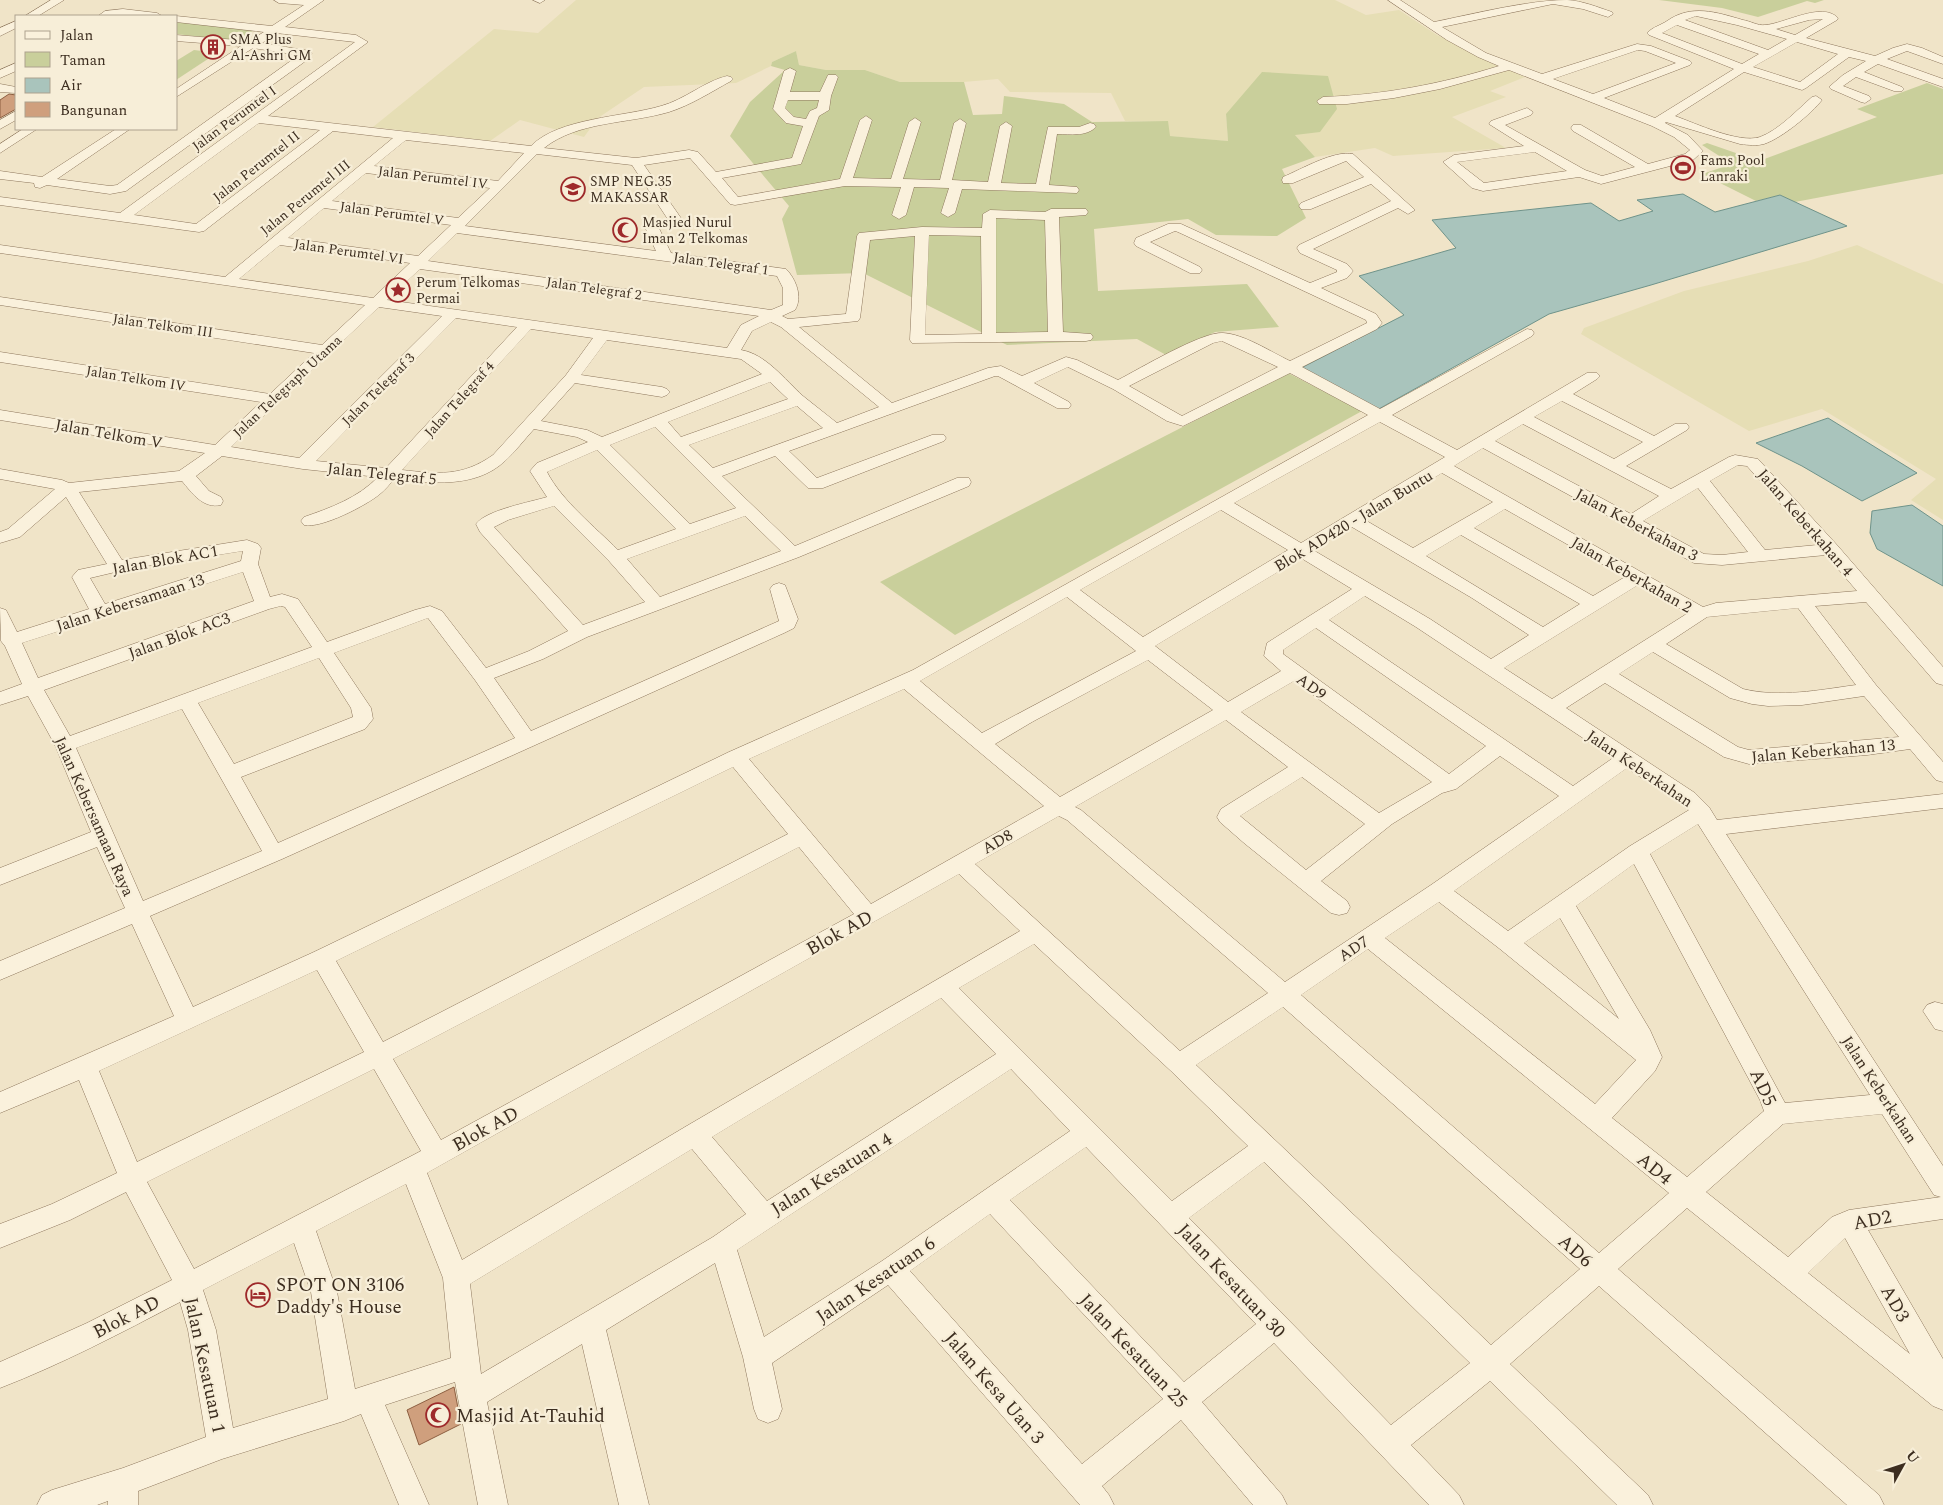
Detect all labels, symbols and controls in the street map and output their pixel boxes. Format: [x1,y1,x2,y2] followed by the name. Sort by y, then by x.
[15,15,178,130] legend
[60,24,93,47] text: Jalan
[230,29,311,66] place label: SMA Plus Al-Ashri GM
[200,34,226,60] building icon: SMA Plus Al-Ashri GM
[60,49,106,72] text: Taman
[60,74,82,97] text: Air
[188,80,281,156] street label: Jalan Perumtel I
[60,99,127,122] text: Bangunan
[208,126,304,207] street label: Jalan Perumtel II
[1700,150,1765,187] place label: Fams Pool Lanraki
[256,154,355,240] street label: Jalan Perumtel III
[1670,155,1696,181] sports icon: Fams Pool Lanraki
[377,160,489,195] street label: Jalan Perumtel IV
[590,171,672,208] place label: SMP NEG.35 MAKASSAR
[560,176,586,202] school or university icon: SMP NEG.35 MAKASSAR
[338,196,445,231] street label: Jalan Perumtel V
[642,212,748,249] place label: Masjied Nurul Iman 2 Telkomas
[612,217,638,243] mosque icon: Masjied Nurul Iman 2 Telkomas
[293,233,405,270] street label: Jalan Perumtel VI
[672,246,770,281] street label: Jalan Telegraf 1
[545,271,643,306] street label: Jalan Telegraf 2
[416,272,520,309] place label: Perum Telkomas Permai
[385,277,411,303] place icon: Perum Telkomas Permai
[111,308,214,343] street label: Jalan Telkom III
[228,330,347,443] street label: Jalan Telegraph Utama
[337,348,420,431] street label: Jalan Telegraf 3
[419,357,499,442] street label: Jalan Telegraf 4
[85,360,187,397] street label: Jalan Telkom IV
[53,413,165,455] street label: Jalan Telkom V
[326,456,438,492] street label: Jalan Telegraf 5
[1752,463,1859,582] street label: Jalan Keberkahan 4
[1269,464,1438,578] street label: Blok AD420 - Jalan Buntu
[1571,482,1702,567] street label: Jalan Keberkahan 3
[1567,530,1696,619] street label: Jalan Keberkahan 2
[110,539,220,581] street label: Jalan Blok AC1
[53,568,208,638] street label: Jalan Kebersamaan 13
[125,606,234,666] street label: Jalan Blok AC3
[1291,668,1332,706] street label: AD9
[1581,724,1698,814] street label: Jalan Keberkahan
[48,733,140,900] street label: Jalan Kebersamaan Raya
[1750,733,1896,769] street label: Jalan Keberkahan 13
[977,823,1018,860] street label: AD8
[801,903,878,964] street label: Blok AD
[1333,930,1374,968] street label: AD7
[1835,1031,1923,1148] street label: Jalan Keberkahan
[1741,1064,1784,1111] street label: AD5
[447,1099,524,1160] street label: Blok AD
[765,1125,899,1223] street label: Jalan Kesatuan 4
[1630,1146,1679,1193] street label: AD4
[1851,1203,1894,1238] street label: AD2
[1170,1217,1292,1345] street label: Jalan Kesatuan 30
[1551,1228,1599,1275] street label: AD6
[810,1229,941,1331] street label: Jalan Kesatuan 6
[276,1271,404,1322] place label: SPOT ON 3106 Daddy's House
[1873,1280,1917,1328] street label: AD3
[245,1282,271,1308] hotel icon: SPOT ON 3106 Daddy's House
[1072,1287,1194,1415] street label: Jalan Kesatuan 25
[88,1288,166,1347] street label: Blok AD
[176,1294,233,1436] street label: Jalan Kesatuan 1
[937,1325,1051,1451] street label: Jalan Kesa Uan 3
[425,1402,451,1428] mosque icon: Masjid At-Tauhid
[456,1402,605,1431] place label: Masjid At-Tauhid
[1878,1440,1928,1490] north arrow
[1901,1446,1925,1468] text: U

